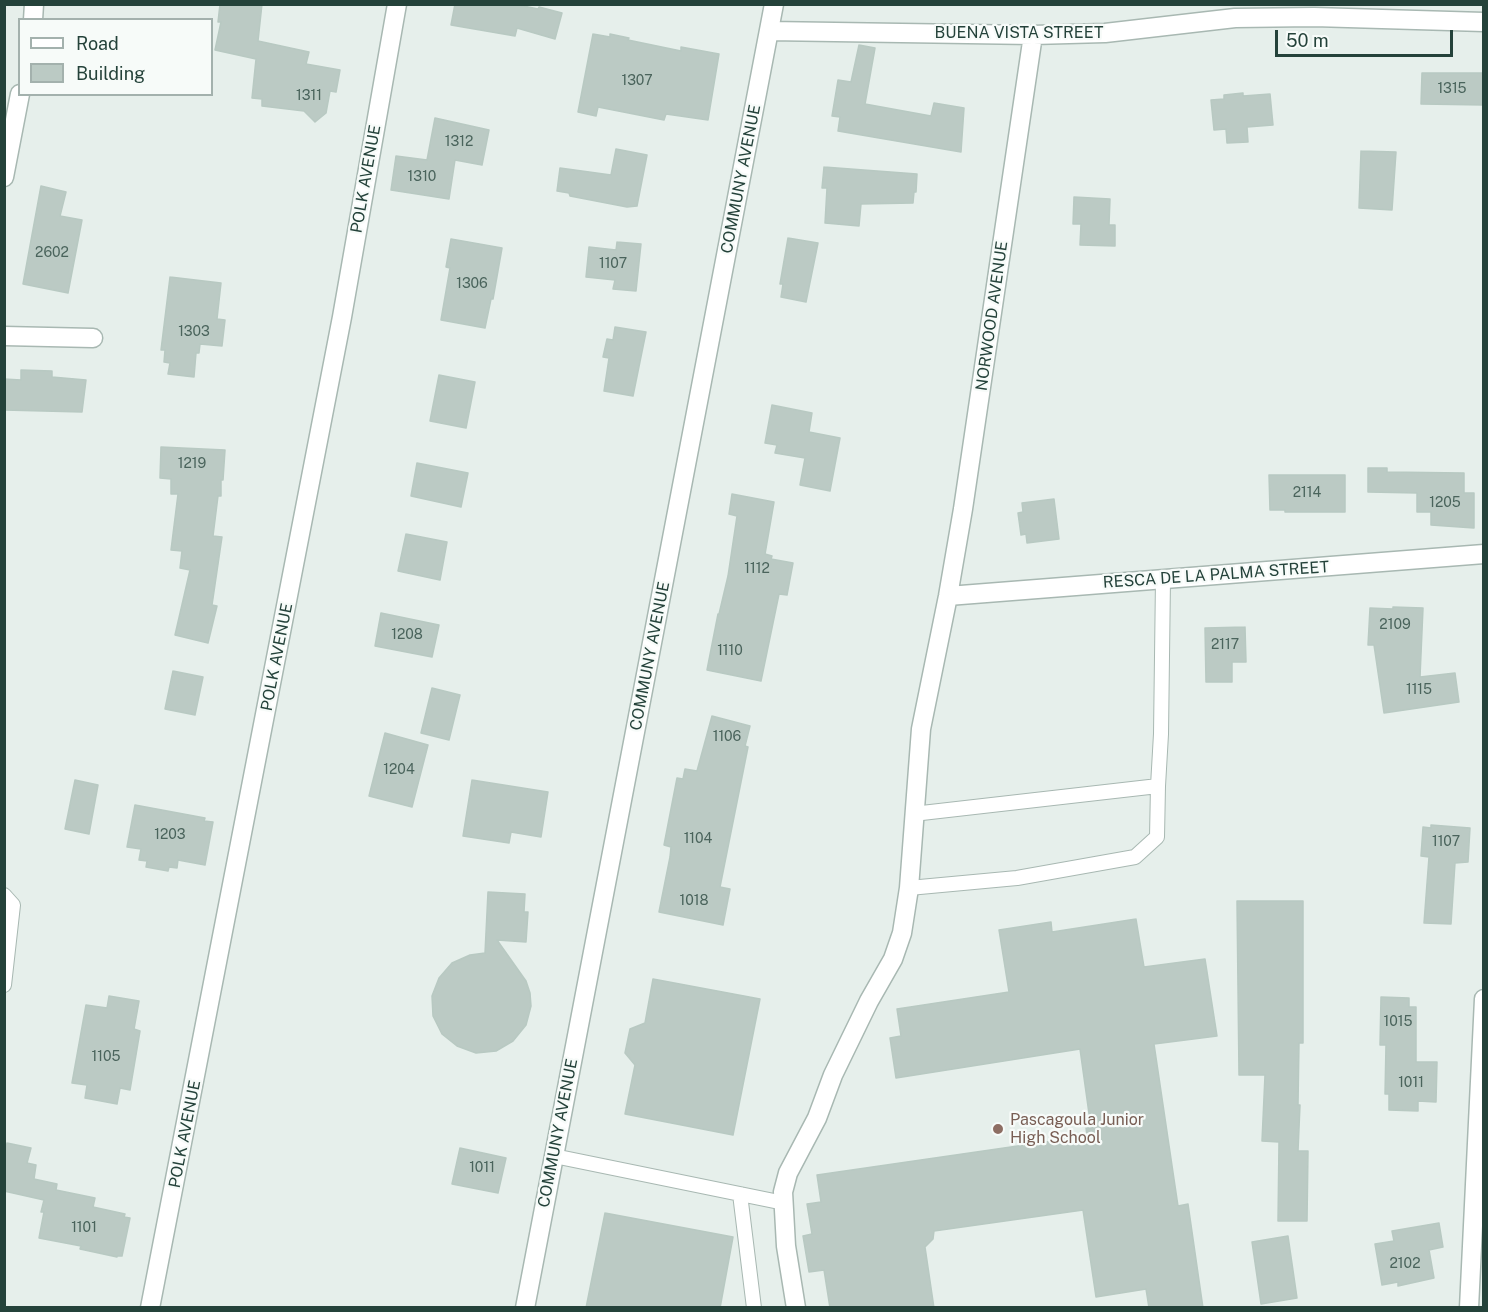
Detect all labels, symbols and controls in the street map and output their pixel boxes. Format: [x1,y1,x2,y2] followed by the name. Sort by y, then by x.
[18,18,213,96] legend
[1278,18,1456,56] scale bar
[935,23,1103,43] street label: BUENA VISTA STREET
[1286,30,1329,51] text: 50 m
[76,33,119,54] text: Road
[76,63,145,84] text: Building
[621,73,653,89] house number: 1307
[1437,81,1467,97] house number: 1315
[296,88,322,104] house number: 1311
[717,103,765,255] street label: COMMUNY AVENUE
[347,123,385,235] street label: POLK AVENUE
[445,134,473,150] house number: 1312
[408,169,436,185] house number: 1310
[972,240,1012,392] street label: NORWOOD AVENUE
[35,245,69,261] house number: 2602
[599,256,627,272] house number: 1107
[456,276,488,292] house number: 1306
[178,324,210,340] house number: 1303
[178,456,206,472] house number: 1219
[1293,485,1321,501] house number: 2114
[1429,495,1461,511] house number: 1205
[1102,558,1330,592] street label: RESCA DE LA PALMA STREET
[744,561,770,577] house number: 1112
[626,580,674,732] street label: COMMUNY AVENUE
[257,601,297,713] street label: POLK AVENUE
[1379,617,1411,633] house number: 2109
[391,627,423,643] house number: 1208
[1211,637,1239,653] house number: 2117
[717,643,743,659] house number: 1110
[1406,682,1432,698] house number: 1115
[713,729,741,745] house number: 1106
[383,762,415,778] house number: 1204
[154,827,186,843] house number: 1203
[684,831,712,847] house number: 1104
[1432,834,1460,850] house number: 1107
[679,893,709,909] house number: 1018
[1384,1014,1412,1030] house number: 1015
[92,1049,120,1065] house number: 1105
[534,1057,582,1209] street label: COMMUNY AVENUE
[1398,1075,1424,1091] house number: 1011
[165,1078,205,1190] street label: POLK AVENUE
[1010,1110,1144,1148] place label: Pascagoula Junior High School
[991,1122,1005,1136] marker: Pascagoula Junior High School
[469,1160,495,1176] house number: 1011
[71,1220,97,1236] house number: 1101
[1390,1256,1420,1272] house number: 2102

